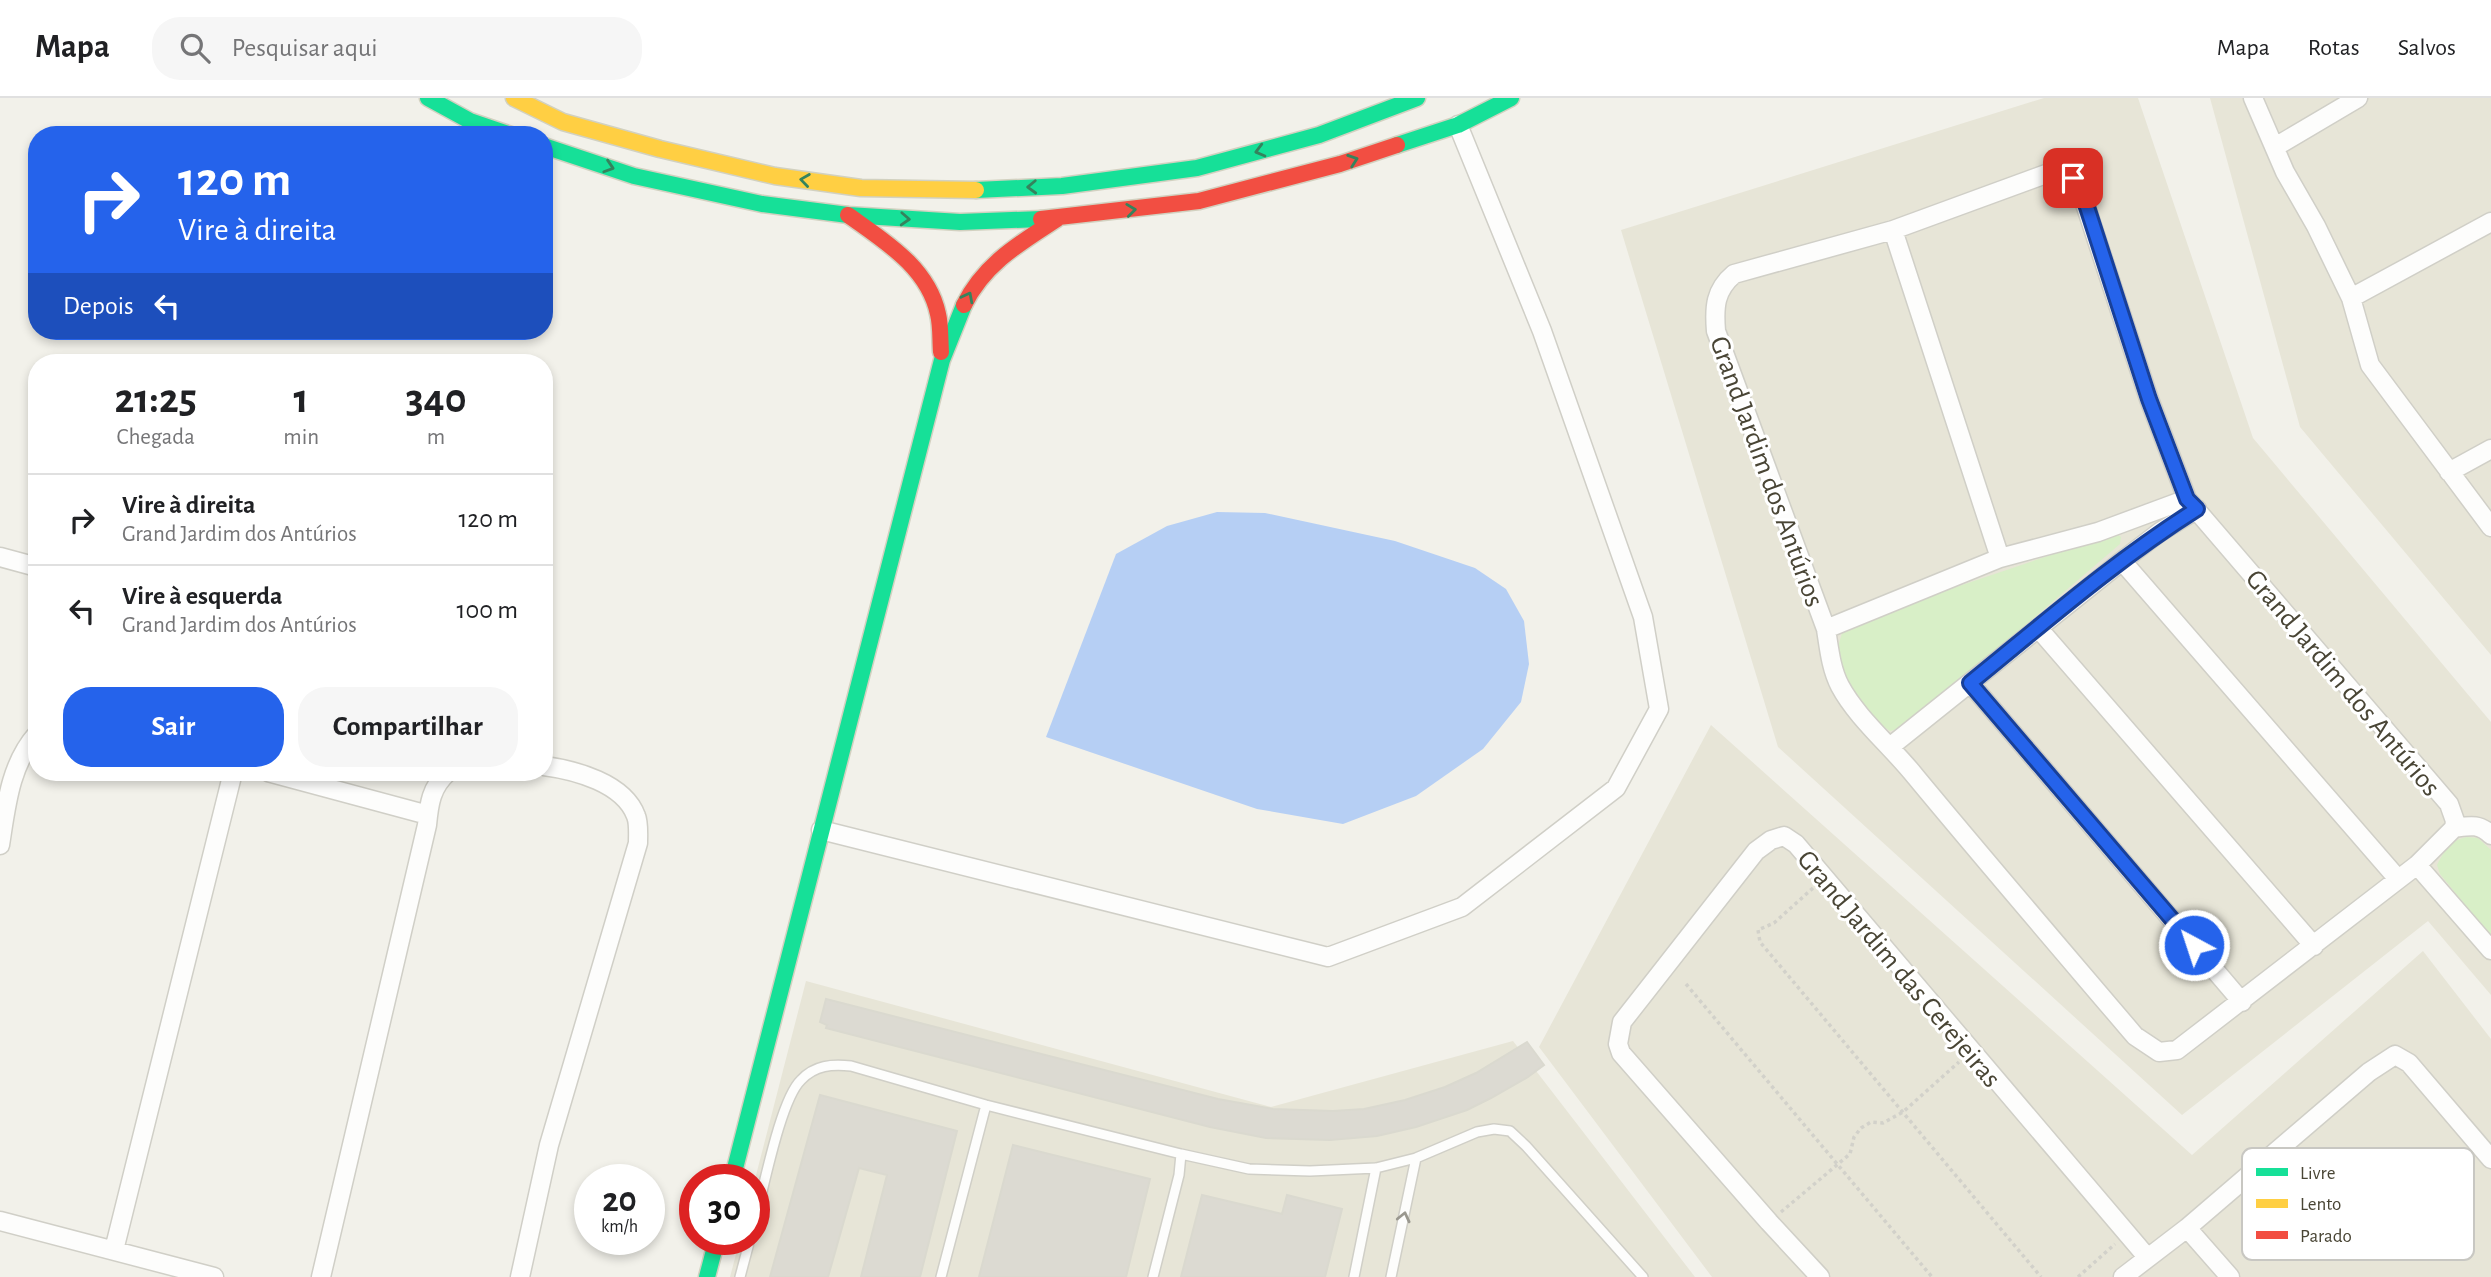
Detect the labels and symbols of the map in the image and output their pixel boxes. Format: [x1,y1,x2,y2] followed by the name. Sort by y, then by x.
[1254,143,1266,157] one-way arrow
[2043,148,2103,208] pin
[1346,154,1359,168] one-way arrow
[602,159,615,173] one-way arrow
[800,173,811,188] one-way arrow
[1027,180,1038,195] one-way arrow
[1126,202,1137,217] one-way arrow
[900,211,911,226] one-way arrow
[960,292,974,304] one-way arrow
[1704,333,1828,611] street label: Grand Jardim dos Antúrios
[2240,565,2445,802] street label: Grand Jardim dos Antúrios
[1791,845,2006,1093] street label: Grand Jardim das Cerejeiras
[2157,908,2231,982] position arrow
[2242,1148,2474,1260] legend
[679,1164,770,1255] speed limit sign: 30
[2300,1164,2335,1183] text: Livre
[2300,1195,2341,1214] text: Lento
[1396,1212,1411,1224] one-way arrow
[2300,1227,2352,1246] text: Parado

